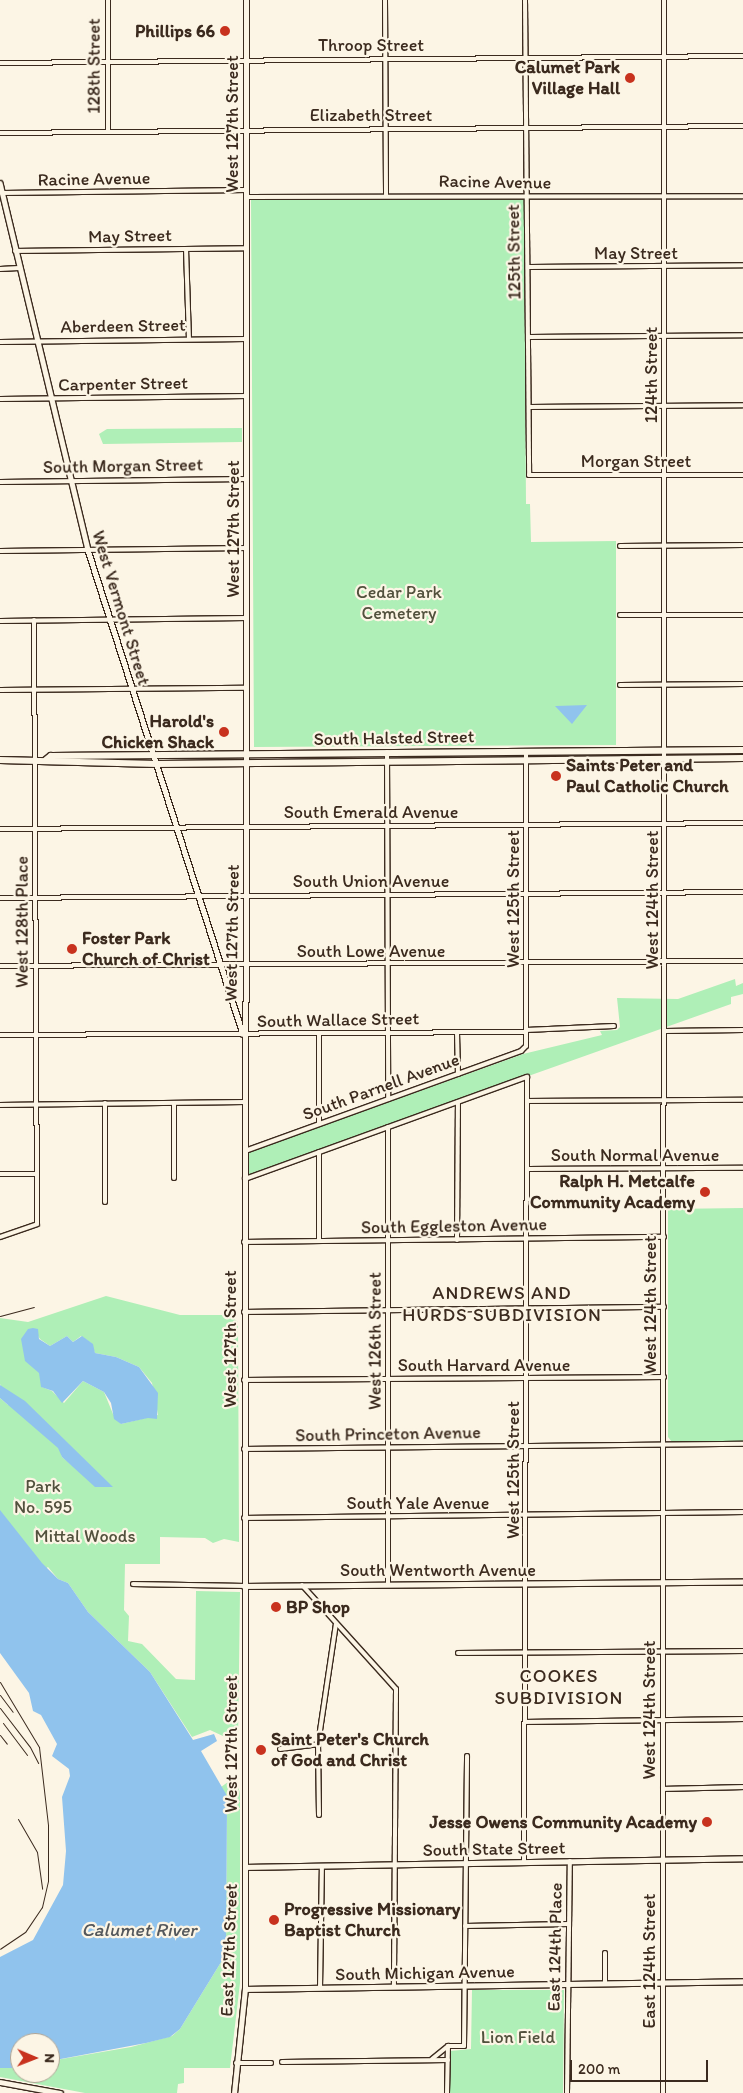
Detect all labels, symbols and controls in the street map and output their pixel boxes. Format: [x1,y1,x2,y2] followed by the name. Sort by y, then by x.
[83,18,105,114] street label: 128th Street
[135,20,215,42] place label: Phillips 66
[219,25,231,37] marker: Phillips 66
[318,34,424,56] street label: Throop Street
[221,56,243,192] street label: West 127th Street
[515,57,620,100] place label: Calumet Park Village Hall
[624,72,636,84] marker: Calumet Park Village Hall
[310,104,432,126] street label: Elizabeth Street
[38,167,150,191] street label: Racine Avenue
[439,170,551,194] street label: Racine Avenue
[502,204,526,300] street label: 125th Street
[88,224,172,248] street label: May Street
[594,242,678,264] street label: May Street
[60,314,186,338] street label: Aberdeen Street
[640,327,662,423] street label: 124th Street
[58,372,188,396] street label: Carpenter Street
[581,450,691,472] street label: Morgan Street
[43,454,203,478] street label: South Morgan Street
[222,461,244,597] street label: West 127th Street
[87,528,155,688] street label: West Vermont Street
[356,582,442,624] park label: Cedar Park Cemetery
[101,711,214,754] place label: Harold's Chicken Shack
[218,726,230,738] marker: Harold's Chicken Shack
[313,726,475,750] street label: South Halsted Street
[566,755,728,798] place label: Saints Peter and Paul Catholic Church
[550,770,562,782] marker: Saints Peter and Paul Catholic Church
[284,801,458,823] street label: South Emerald Avenue
[502,830,524,968] street label: West 125th Street
[641,831,663,969] street label: West 124th Street
[11,856,33,988] street label: West 128th Place
[220,865,244,1001] street label: West 127th Street
[294,870,448,892] street label: South Union Avenue
[82,928,210,971] place label: Foster Park Church of Christ
[297,940,445,962] street label: South Lowe Avenue
[66,943,78,955] marker: Foster Park Church of Christ
[257,1008,419,1032] street label: South Wallace Street
[300,1049,462,1125] street label: South Parnell Avenue
[552,1144,718,1166] street label: South Normal Avenue
[530,1171,695,1214] place label: Ralph H. Metcalfe Community Academy
[699,1186,711,1198] marker: Ralph H. Metcalfe Community Academy
[361,1214,547,1238] street label: South Eggleston Avenue
[639,1236,661,1374] street label: West 124th Street
[219,1271,241,1407] street label: West 127th Street
[364,1272,386,1410] street label: West 126th Street
[401,1282,603,1326] district label: ANDREWS AND HURDS SUBDIVISION
[398,1354,570,1376] street label: South Harvard Avenue
[502,1401,524,1539] street label: West 125th Street
[296,1422,480,1446] street label: South Princeton Avenue
[14,1476,72,1518] park label: Park No. 595
[347,1492,489,1514] street label: South Yale Avenue
[35,1525,135,1547] park label: Mittal Woods
[341,1559,535,1581] street label: South Wentworth Avenue
[286,1596,350,1618] place label: BP Shop
[270,1601,282,1613] marker: BP Shop
[638,1641,660,1779] street label: West 124th Street
[494,1665,624,1709] district label: COOKES SUBDIVISION
[220,1676,242,1812] street label: West 127th Street
[271,1729,428,1772] place label: Saint Peter's Church of God and Christ
[255,1744,267,1756] marker: Saint Peter's Church of God and Christ
[430,1811,697,1833] place label: Jesse Owens Community Academy
[701,1816,713,1828] marker: Jesse Owens Community Academy
[423,1837,565,1861] street label: South State Street
[216,1883,242,2017] street label: East 127th Street
[543,1883,567,2011] street label: East 124th Place
[638,1894,660,2028] street label: East 124th Street
[284,1899,461,1942] place label: Progressive Missionary Baptist Church
[268,1914,280,1926] marker: Progressive Missionary Baptist Church
[81,1919,197,1941] water label: Calumet River
[335,1961,515,1985] street label: South Michigan Avenue
[481,2026,555,2048] park label: Lion Field
[10,2033,60,2083] north arrow
[573,2050,710,2082] scale bar
[41,2053,58,2063] text: N
[578,2060,620,2078] text: 200 m

